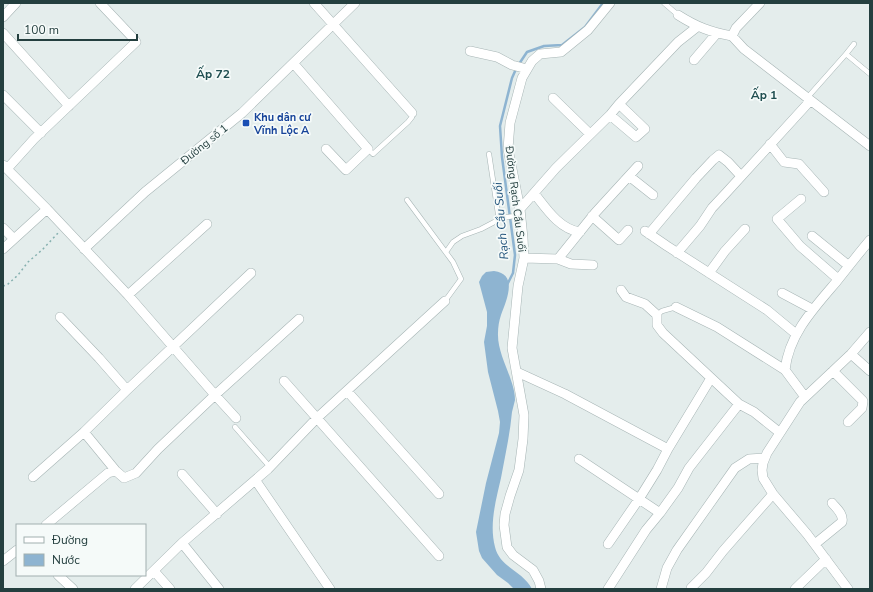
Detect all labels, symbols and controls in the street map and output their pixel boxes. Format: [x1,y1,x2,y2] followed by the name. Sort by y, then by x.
[18,16,137,42] scale bar
[24,22,59,38] text: 100 m
[196,65,230,82] district label: Ấp 72
[751,86,777,103] district label: Ấp 1
[253,110,311,138] place label: Khu dân cư Vĩnh Lộc A
[241,118,251,128] marker: Khu dân cư Vĩnh Lộc A
[177,121,231,169] street label: Đường số 1
[501,144,529,253] street label: Đường Rạch Cầu Suối
[490,182,512,260] water label: Rạch Cầu Suối
[16,524,146,576] legend
[51,532,88,548] text: Đường
[52,552,80,568] text: Nước

